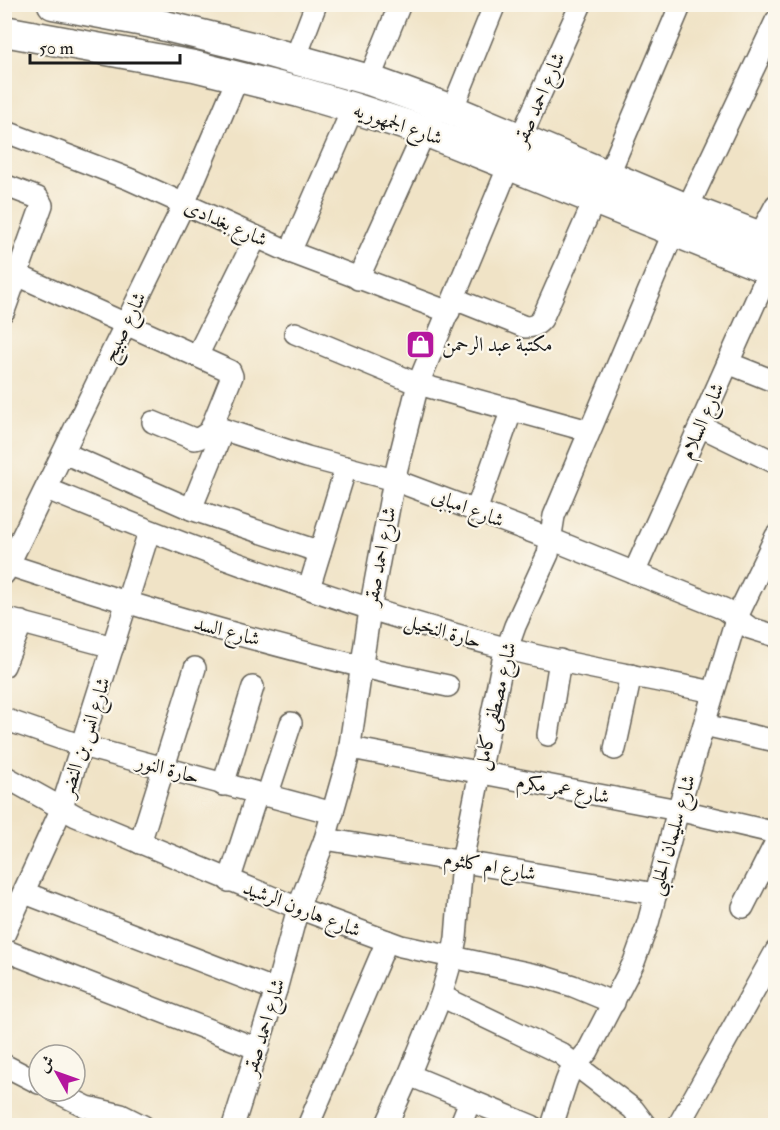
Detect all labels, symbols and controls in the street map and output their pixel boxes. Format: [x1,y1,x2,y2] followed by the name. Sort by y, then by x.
[30,27,180,65] scale bar
[39,37,74,60] text: 50 m
[506,48,575,154] street label: شارع احمد صقر
[348,97,446,156] street label: شارع الجمهوريه
[179,194,271,257] street label: شارع بغدادى
[96,288,156,369] street label: شارع صبيح
[405,328,437,360] shop icon: مكتبة عبد الرحمن
[442,332,553,358] place label: مكتبة عبد الرحمن
[674,379,734,465] street label: شارع السلام
[427,483,508,538] street label: شارع امبابى
[358,505,407,610] street label: شارع احمد صقر
[401,608,484,656] street label: حارة النخيل
[190,610,263,657] street label: شارع السد
[468,640,527,774] street label: شارع مصطفى كامل
[53,674,121,803] street label: شارع انس بن النضر
[132,748,202,789] street label: حارة النور
[514,769,612,814] street label: شارع عمر مكرم
[643,772,706,899] street label: شارع سليمان الحلبى
[441,846,538,891] street label: شارع ام كلثوم
[238,875,365,948] street label: شارع هارون الرشيد
[237,976,295,1082] street label: شارع احمد صقر
[27,1043,87,1103] north arrow
[34,1051,59,1077] text: ش

